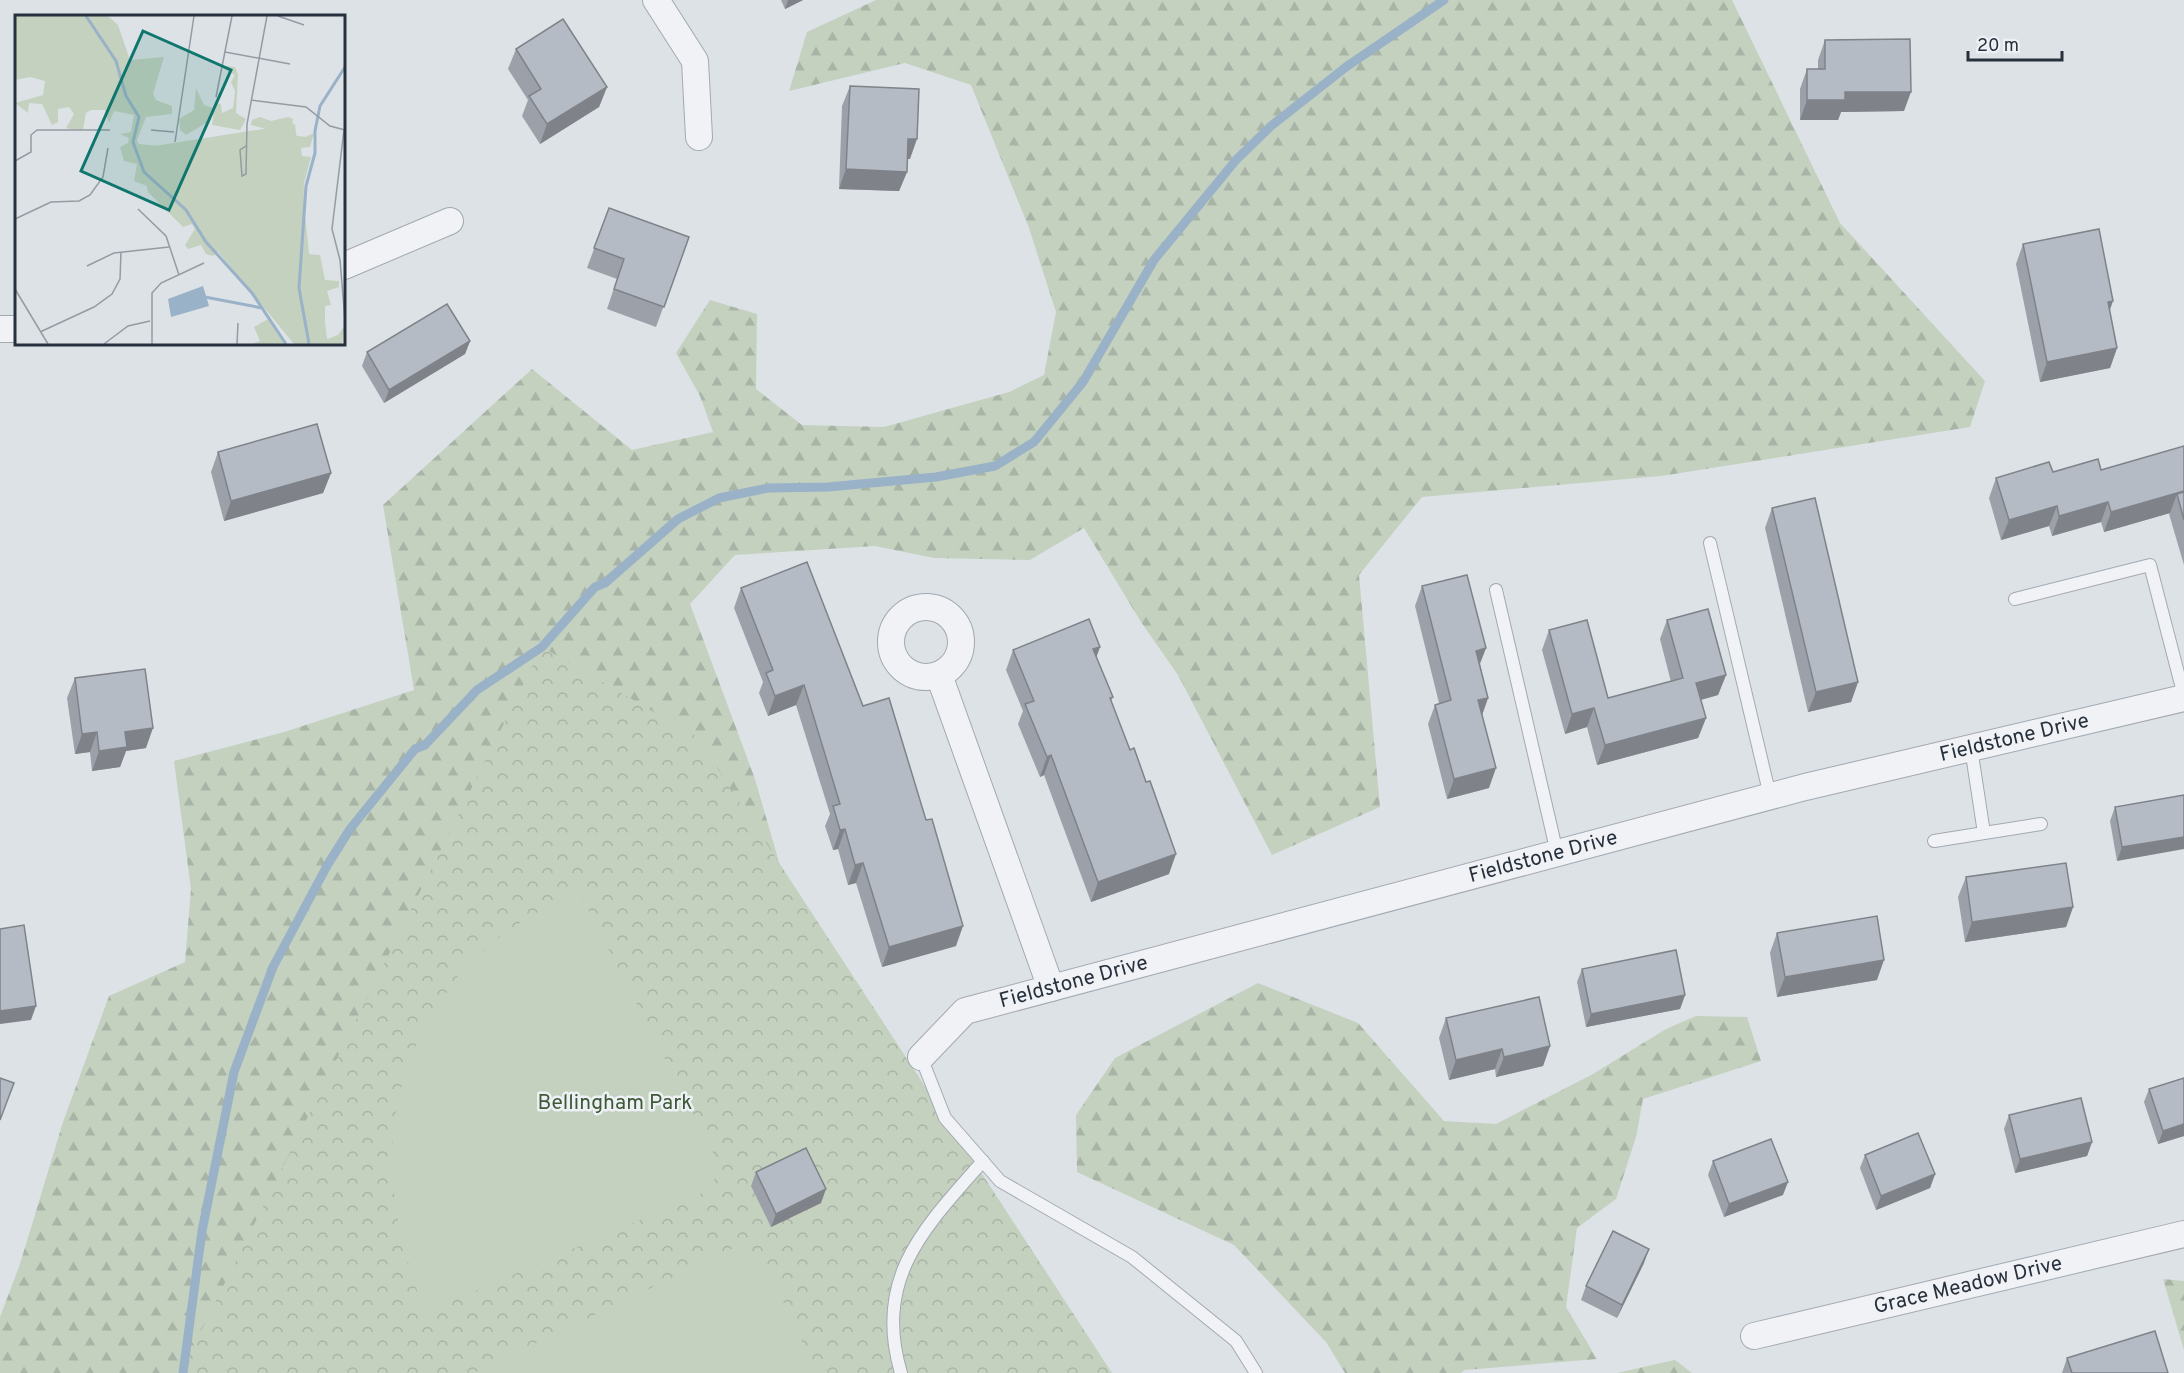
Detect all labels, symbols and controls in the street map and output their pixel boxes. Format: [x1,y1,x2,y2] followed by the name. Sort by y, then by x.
[15,15,345,345] inset map
[1968,24,2062,62] scale bar
[1977,35,2019,58] text: 20 m
[1937,707,2092,768] street label: Fieldstone Drive
[1466,824,1621,890] street label: Fieldstone Drive
[996,949,1151,1015] street label: Fieldstone Drive
[538,1090,692,1117] park label: Bellingham Park
[1871,1250,2065,1321] street label: Grace Meadow Drive

